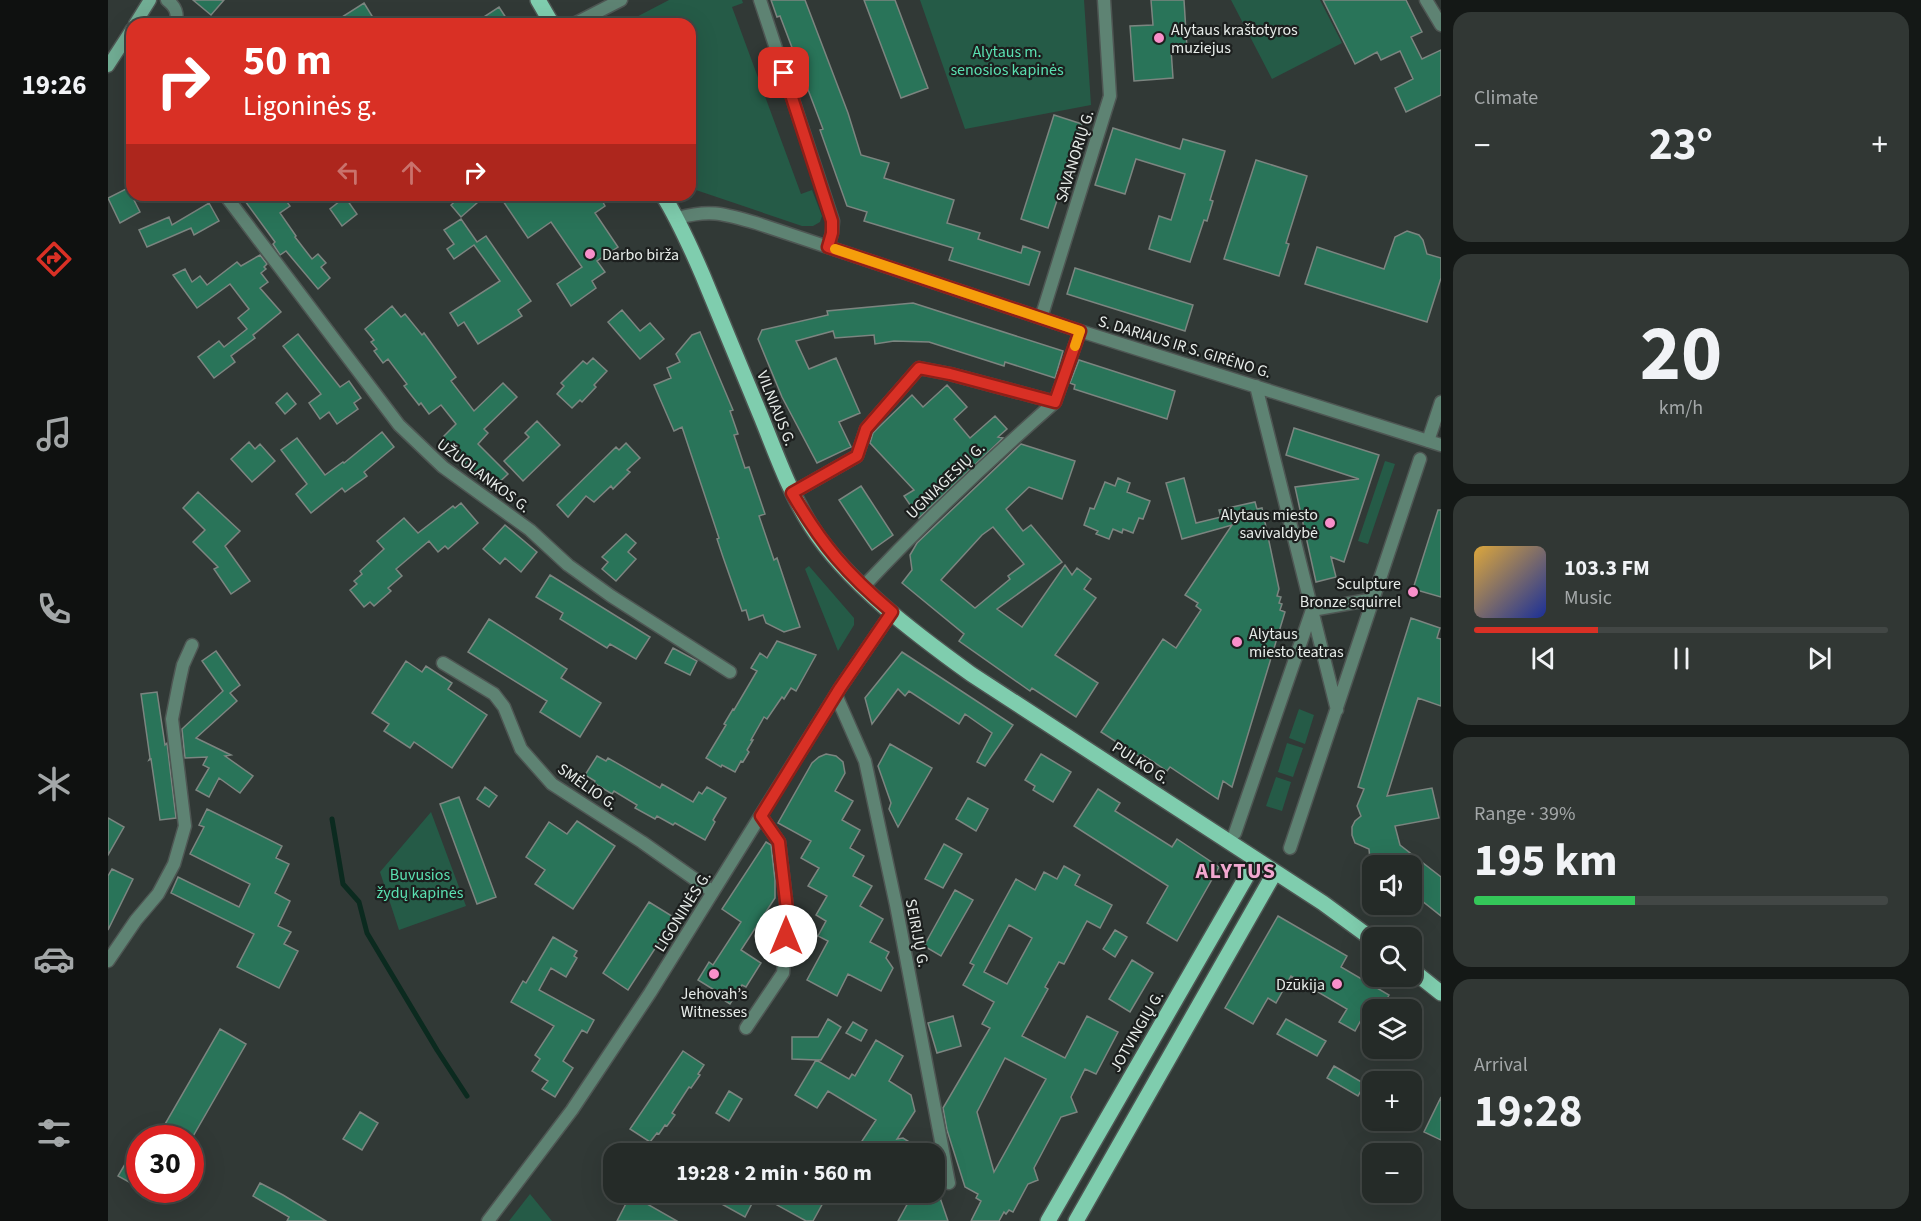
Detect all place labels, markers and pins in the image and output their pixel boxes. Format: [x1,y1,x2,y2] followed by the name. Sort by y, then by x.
[1171,19,1298,59] place label: Alytaus kraštotyros muziejus
[1152,31,1166,45] marker: Alytaus kraštotyros muziejus
[758,47,809,98] pin
[602,244,679,266] place label: Darbo birža
[583,247,597,261] marker: Darbo birža
[1221,504,1318,544] place label: Alytaus miesto savivaldybė
[1323,516,1337,530] marker: Alytaus miesto savivaldybė
[1300,573,1401,613] place label: Sculpture Bronze squirrel
[1406,585,1420,599] marker: Sculpture Bronze squirrel
[1249,623,1344,663] place label: Alytaus miesto teatras
[1230,635,1244,649] marker: Alytaus miesto teatras
[707,967,721,981] marker: Jehovah’s Witnesses
[1276,974,1325,996] place label: Dzūkija
[1330,977,1344,991] marker: Dzūkija
[681,983,748,1023] place label: Jehovah’s Witnesses

